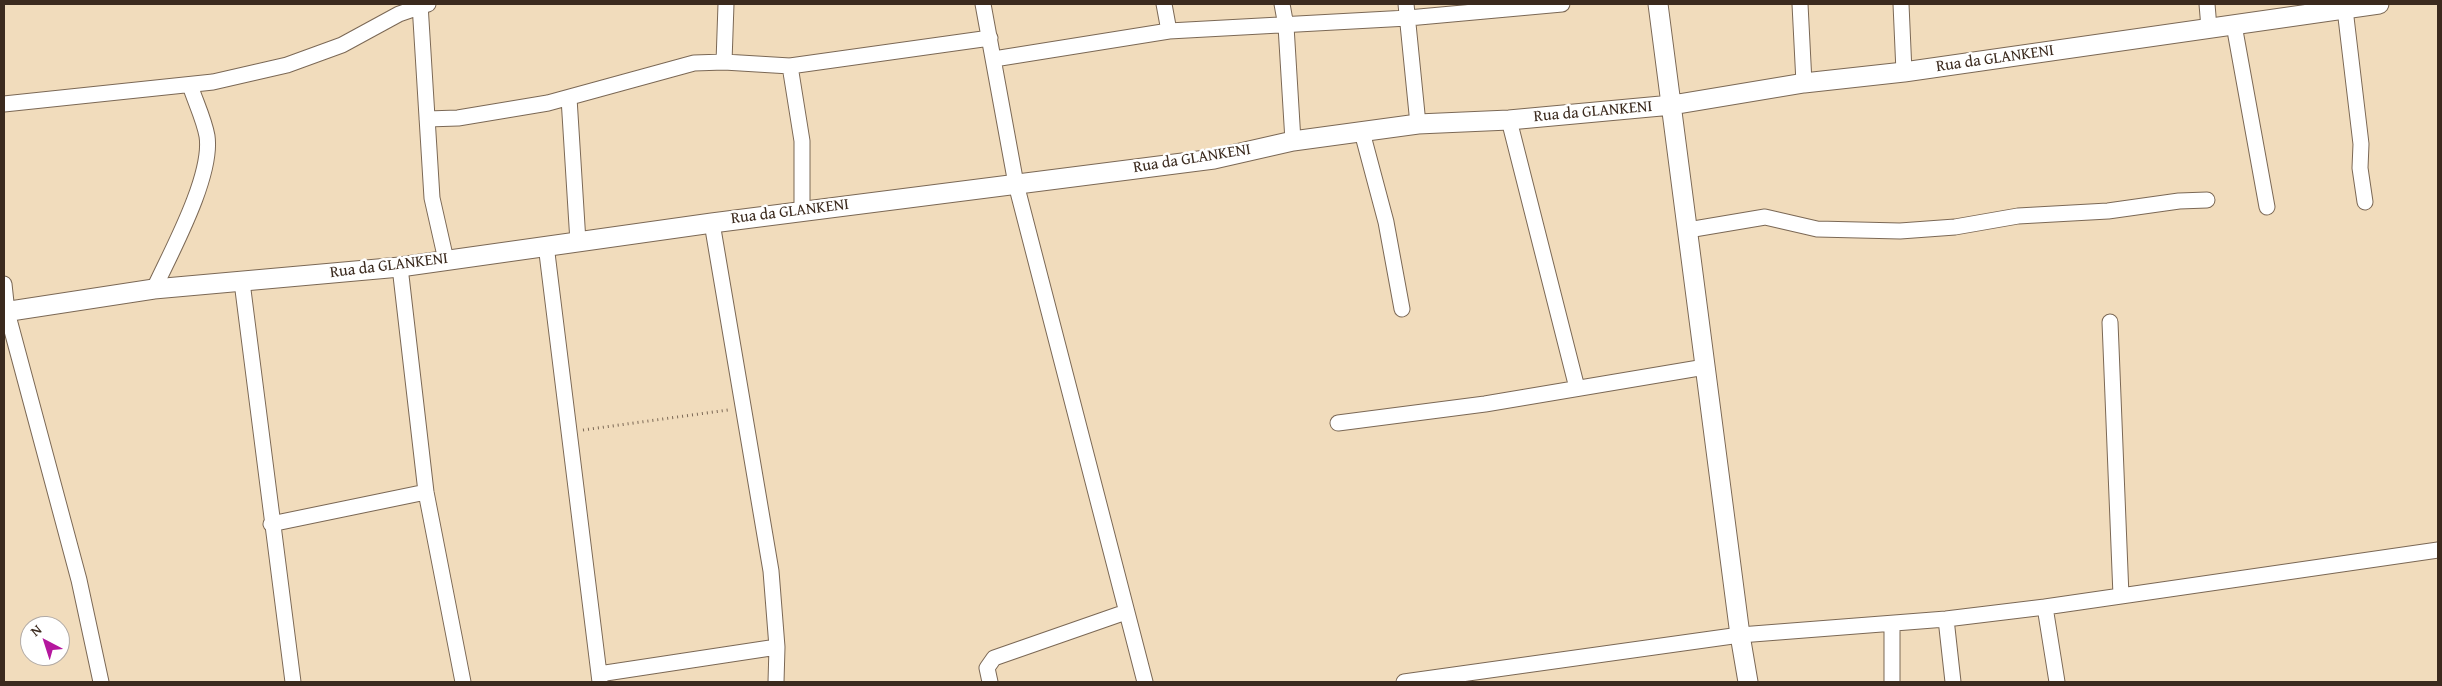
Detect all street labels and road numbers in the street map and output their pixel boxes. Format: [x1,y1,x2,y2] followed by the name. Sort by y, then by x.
[1935,41,2055,77] street label: Rua da GLANKENI
[1533,97,1653,127] street label: Rua da GLANKENI
[1132,140,1252,178] street label: Rua da GLANKENI
[730,195,850,229] street label: Rua da GLANKENI
[329,249,449,283] street label: Rua da GLANKENI

